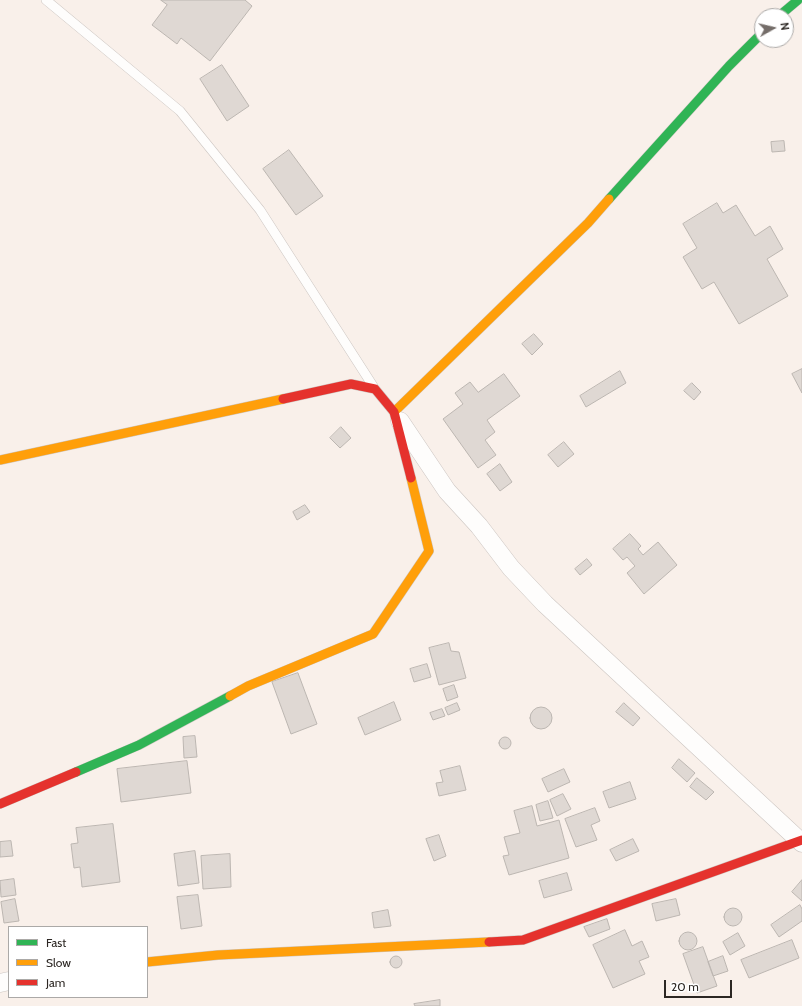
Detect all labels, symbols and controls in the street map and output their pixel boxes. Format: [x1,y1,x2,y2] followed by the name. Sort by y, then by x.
[754,8,794,48] north arrow
[777,22,792,31] text: N
[8,926,148,998] legend
[46,935,66,950] text: Fast
[46,955,71,970] text: Slow
[666,972,734,998] scale bar
[46,975,65,990] text: Jam
[671,979,699,994] text: 20 m

